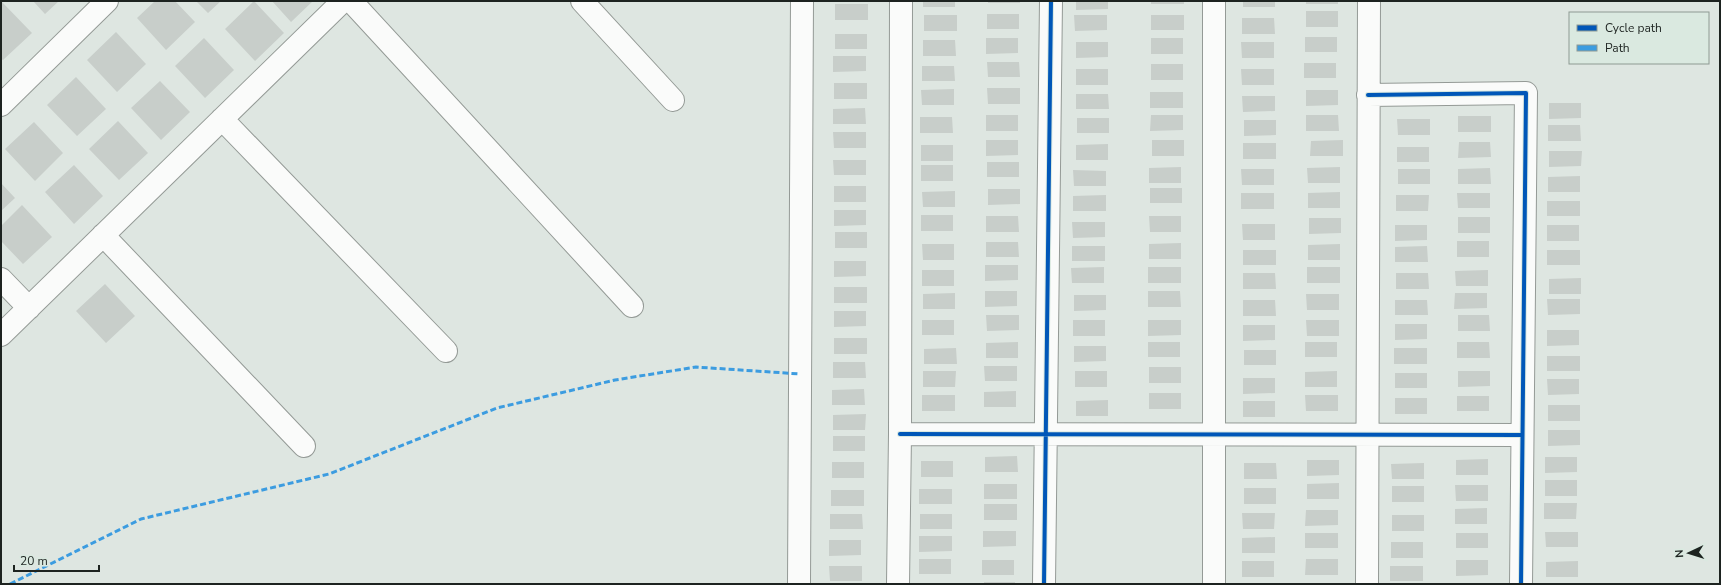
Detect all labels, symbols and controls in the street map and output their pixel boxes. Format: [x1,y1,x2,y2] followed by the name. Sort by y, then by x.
[1569,12,1709,64] legend
[1605,20,1662,36] text: Cycle path
[1605,40,1630,56] text: Path
[1669,533,1709,573] north arrow
[14,547,99,573] scale bar
[1672,549,1687,558] text: N
[20,553,48,569] text: 20 m

